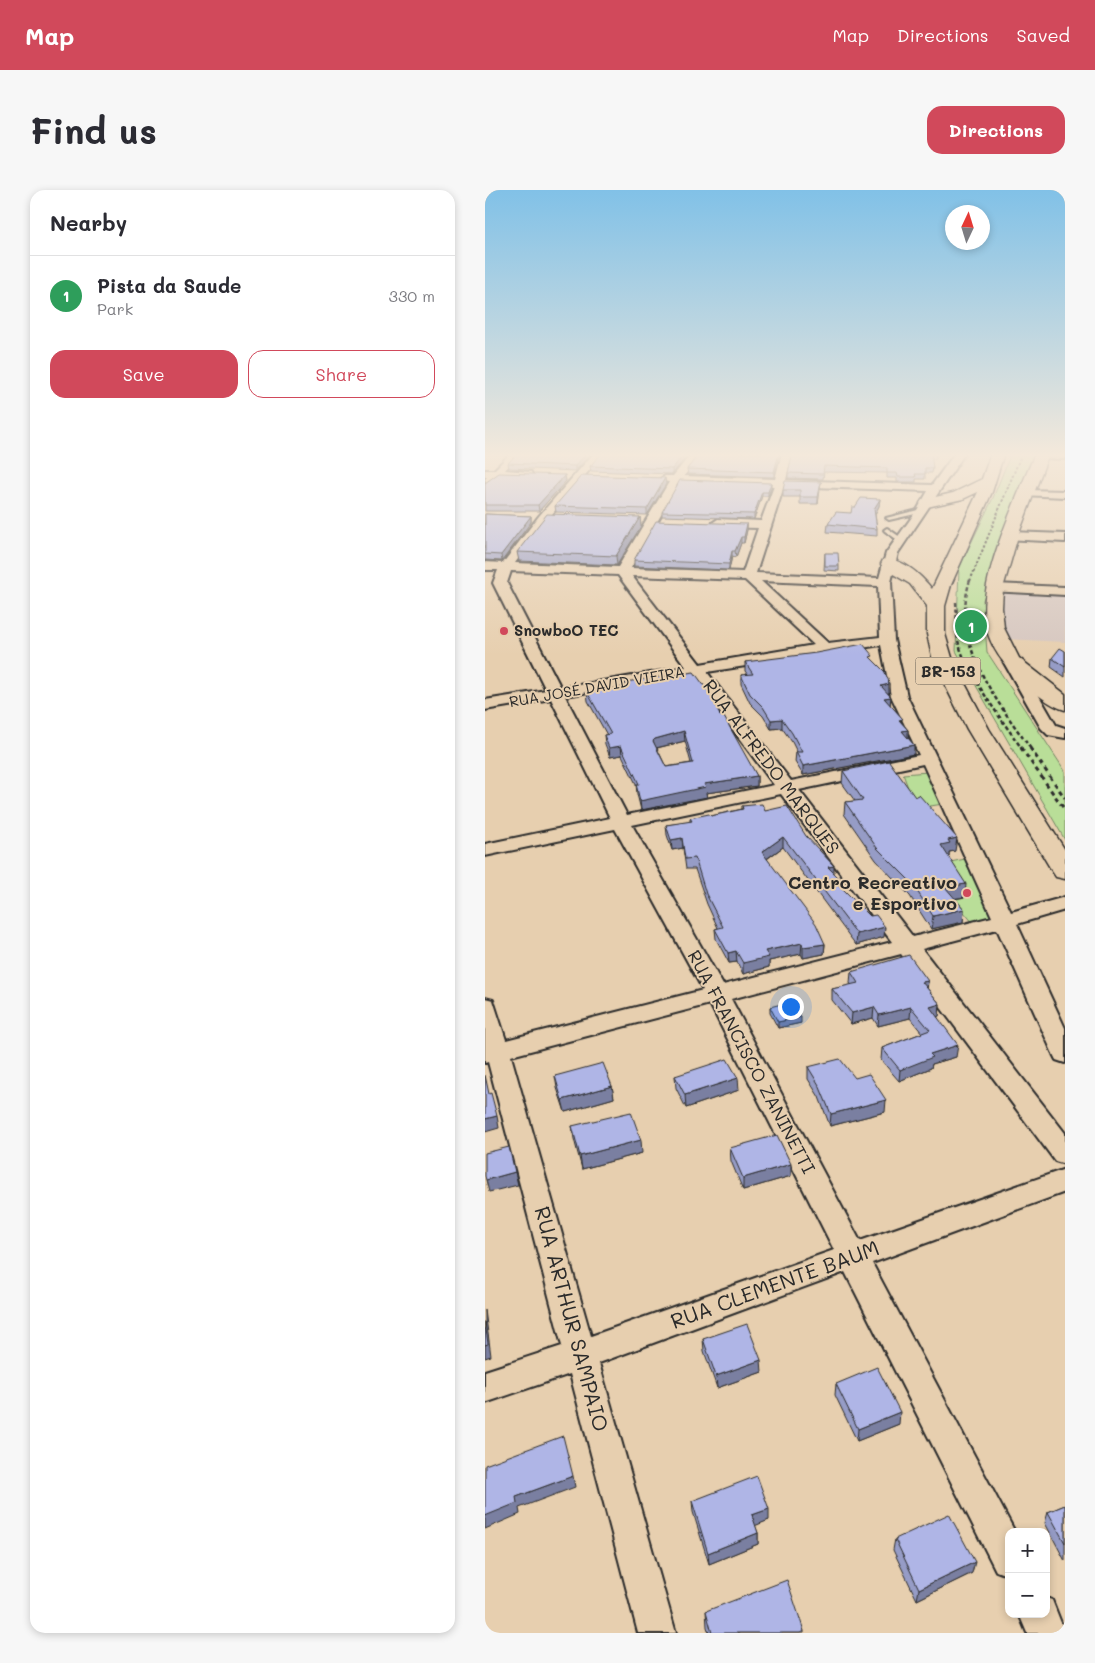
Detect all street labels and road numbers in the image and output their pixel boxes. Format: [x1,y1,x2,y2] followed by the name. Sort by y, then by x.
[915,658,981,684] road number: BR-153
[507,661,686,711] street label: RUA JOSÉ DAVID VIEIRA
[698,674,845,859] street label: RUA ALFREDO MARQUES
[683,945,821,1178] street label: RUA FRANCISCO ZANINETTI
[529,1203,616,1434] street label: RUA ARTHUR SAMPAIO
[667,1233,882,1334] street label: RUA CLEMENTE BAUM

